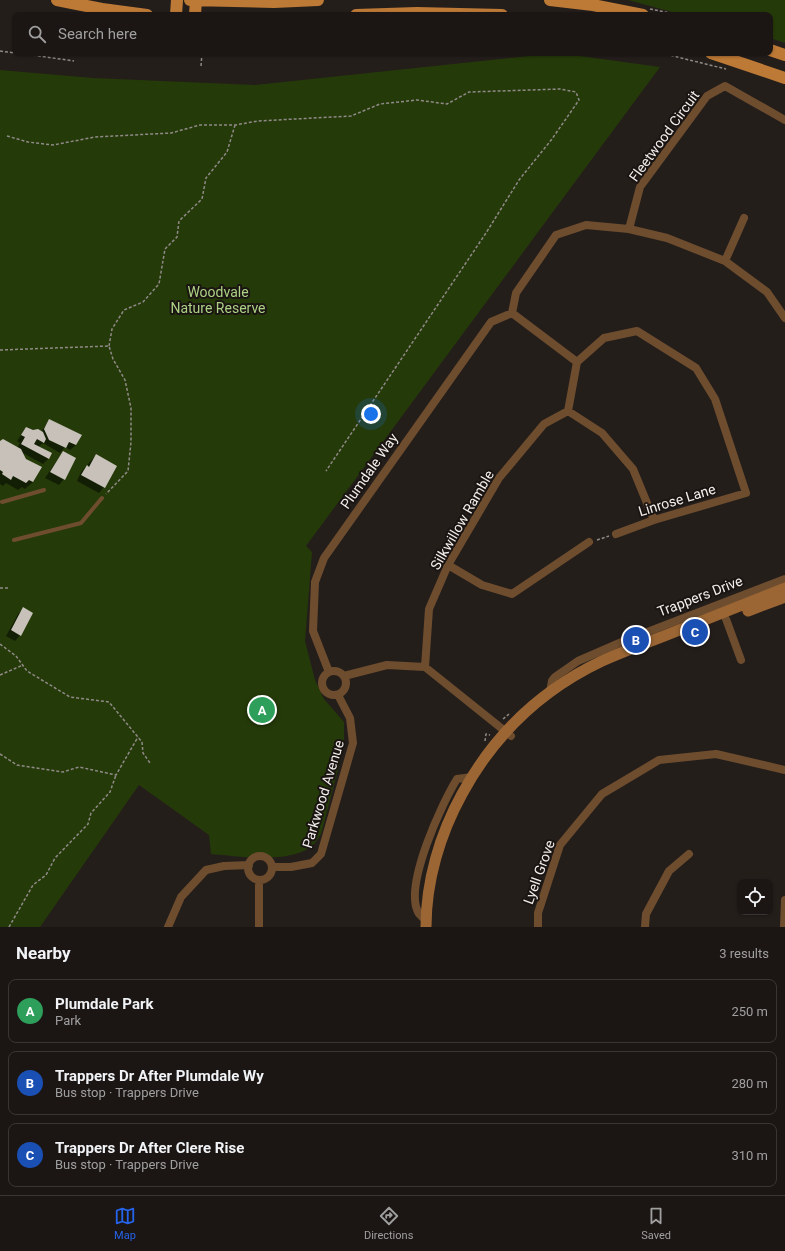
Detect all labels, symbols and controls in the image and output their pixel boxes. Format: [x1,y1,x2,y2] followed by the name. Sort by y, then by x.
[12,12,773,56] search box
[26,23,48,45] icon: search
[58,25,137,43] text: Search here
[626,87,703,185] street label: Fleetwood Circuit
[170,284,266,316] park label: Woodvale Nature Reserve
[361,404,381,424] your location
[337,430,401,512] street label: Plumdale Way
[427,467,497,573] street label: Silkwillow Ramble
[637,481,717,519] street label: Linrose Lane
[655,572,745,620] street label: Trappers Drive
[682,617,708,647] pin: C
[623,625,649,655] pin: B
[249,695,275,725] pin: A
[299,738,347,850] street label: Parkwood Avenue
[520,838,558,906] street label: Lyell Grove
[737,879,773,915] map controls
[737,879,773,915] button: locate
[16,943,71,963] text: Nearby
[719,946,769,961] text: 3 results
[55,995,153,1013] text: Plumdale Park
[26,1004,34,1019] text: A
[731,1004,768,1019] text: 250 m
[55,1013,81,1028] text: Park
[55,1067,264,1085] text: Trappers Dr After Plumdale Wy
[26,1076,34,1091] text: B
[731,1076,768,1091] text: 280 m
[55,1085,199,1100] text: Bus stop · Trappers Drive
[55,1139,244,1157] text: Trappers Dr After Clere Rise
[26,1148,34,1163] text: C
[731,1148,768,1163] text: 310 m
[55,1157,199,1172] text: Bus stop · Trappers Drive
[114,1205,136,1242] tab: Map
[364,1205,413,1242] tab: Directions
[641,1205,671,1242] tab: Saved

